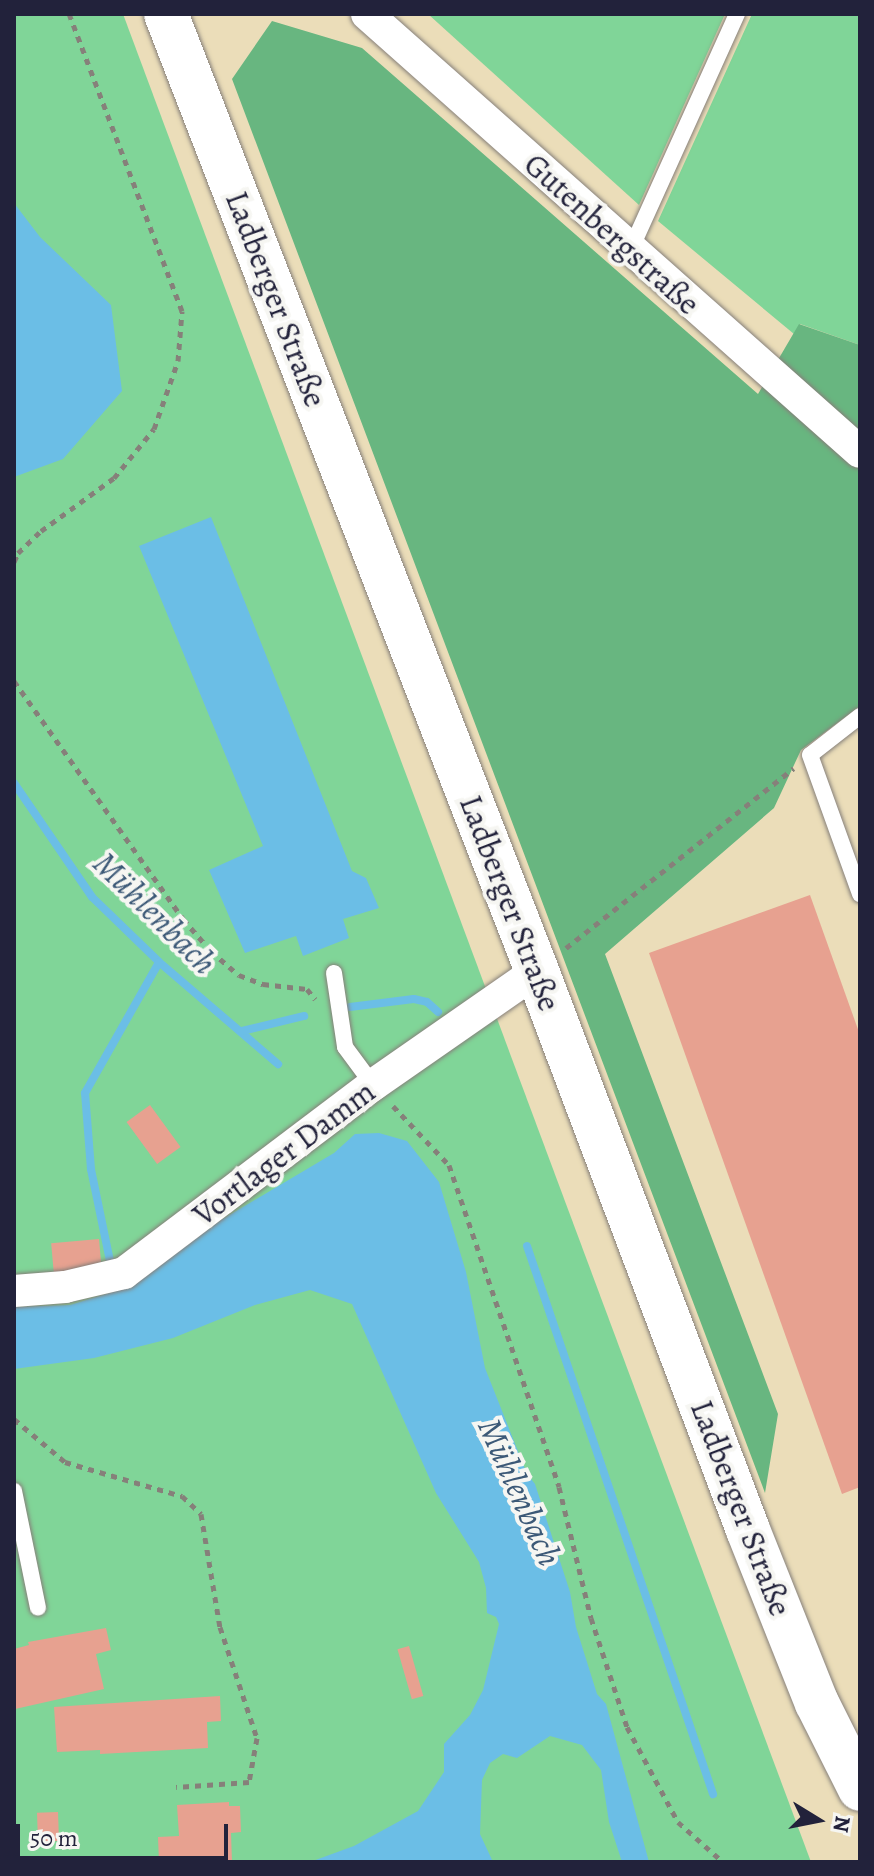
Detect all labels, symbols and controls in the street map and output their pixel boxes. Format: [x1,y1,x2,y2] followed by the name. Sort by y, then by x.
[516,145,708,323] street label: Gutenbergstraße
[217,186,335,412] street label: Ladberger Straße
[451,790,569,1016] street label: Ladberger Straße
[85,843,225,983] water label: Mühlenbach
[185,1072,383,1234] street label: Vortlager Damm
[682,1395,800,1621] street label: Ladberger Straße
[469,1412,571,1572] water label: Mühlenbach
[778,1780,858,1860] north arrow
[20,1808,232,1858] scale bar
[825,1814,858,1835] text: N
[30,1822,78,1854] text: 50 m

